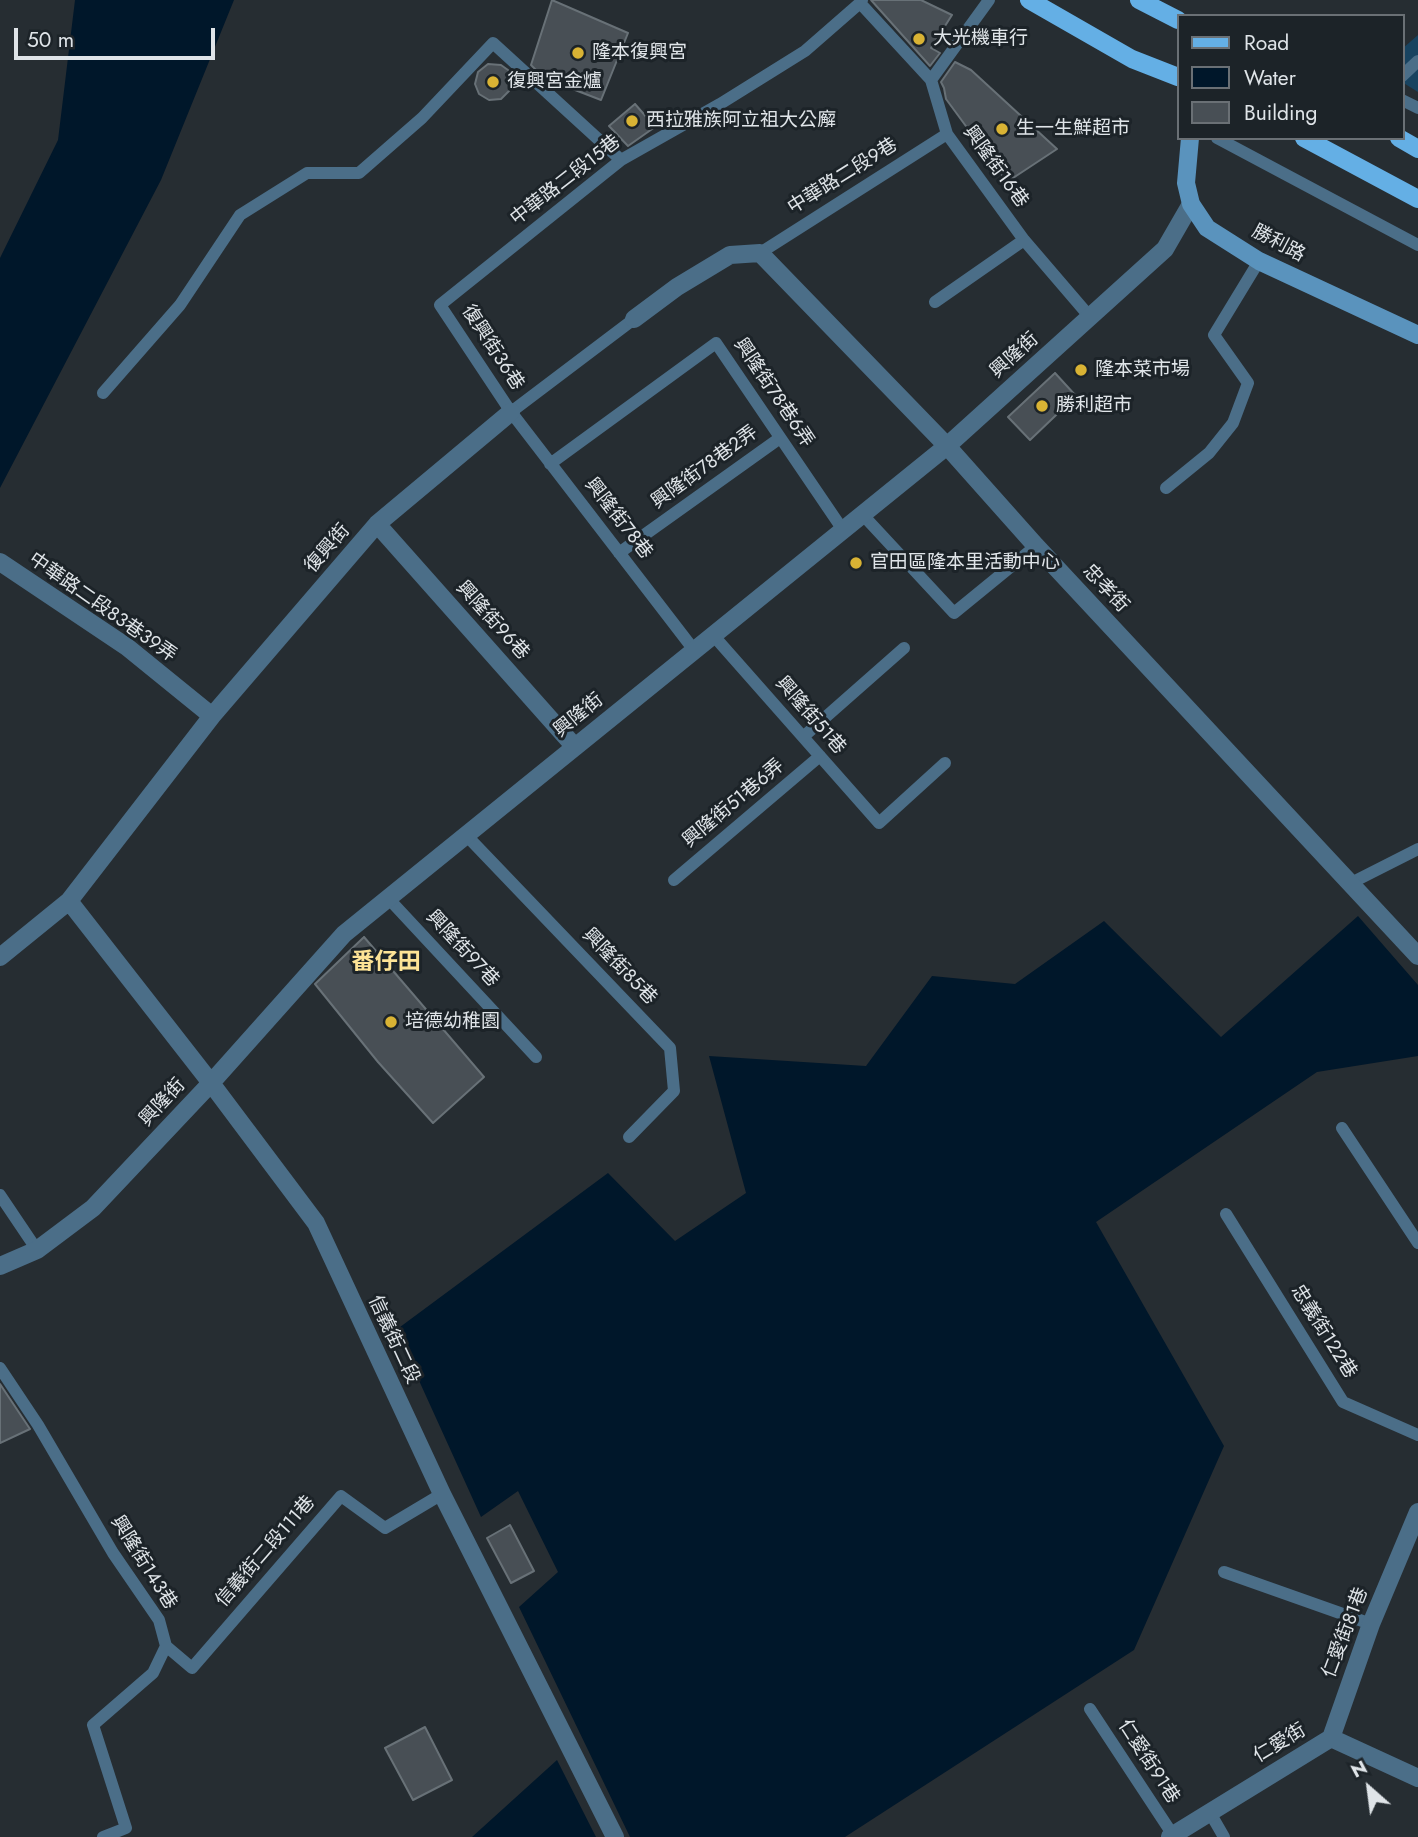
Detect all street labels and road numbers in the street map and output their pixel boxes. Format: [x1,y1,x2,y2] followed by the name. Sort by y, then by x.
[958,122,1032,212] street label: 興隆街16巷
[506,131,626,231] street label: 中華路二段15巷
[784,134,902,220] street label: 中華路二段9巷
[1247,221,1309,267] street label: 勝利路
[456,301,528,395] street label: 復興街36巷
[986,328,1044,384] street label: 興隆街
[728,334,818,452] street label: 興隆街78巷6弄
[647,422,763,514] street label: 興隆街78巷2弄
[579,474,657,564] street label: 興隆街78巷
[301,520,355,578] street label: 復興街
[24,548,180,668] street label: 中華路二段83巷39弄
[1077,560,1133,618] street label: 忠孝街
[451,577,533,665] street label: 興隆街96巷
[770,673,850,759] street label: 興隆街51巷
[550,689,608,743] street label: 興隆街
[679,755,789,853] street label: 興隆街51巷6弄
[421,906,503,992] street label: 興隆街97巷
[577,924,661,1010] street label: 興隆街85巷
[135,1074,191,1132] street label: 興隆街
[1285,1281,1361,1383] street label: 忠義街122巷
[363,1292,423,1388] street label: 信義街二段
[212,1492,320,1612] street label: 信義街二段111巷
[105,1512,181,1614] street label: 興隆街143巷
[1318,1585,1374,1681] street label: 仁愛街81巷
[1112,1716,1184,1808] street label: 仁愛街91巷
[1250,1720,1310,1768] street label: 仁愛街

